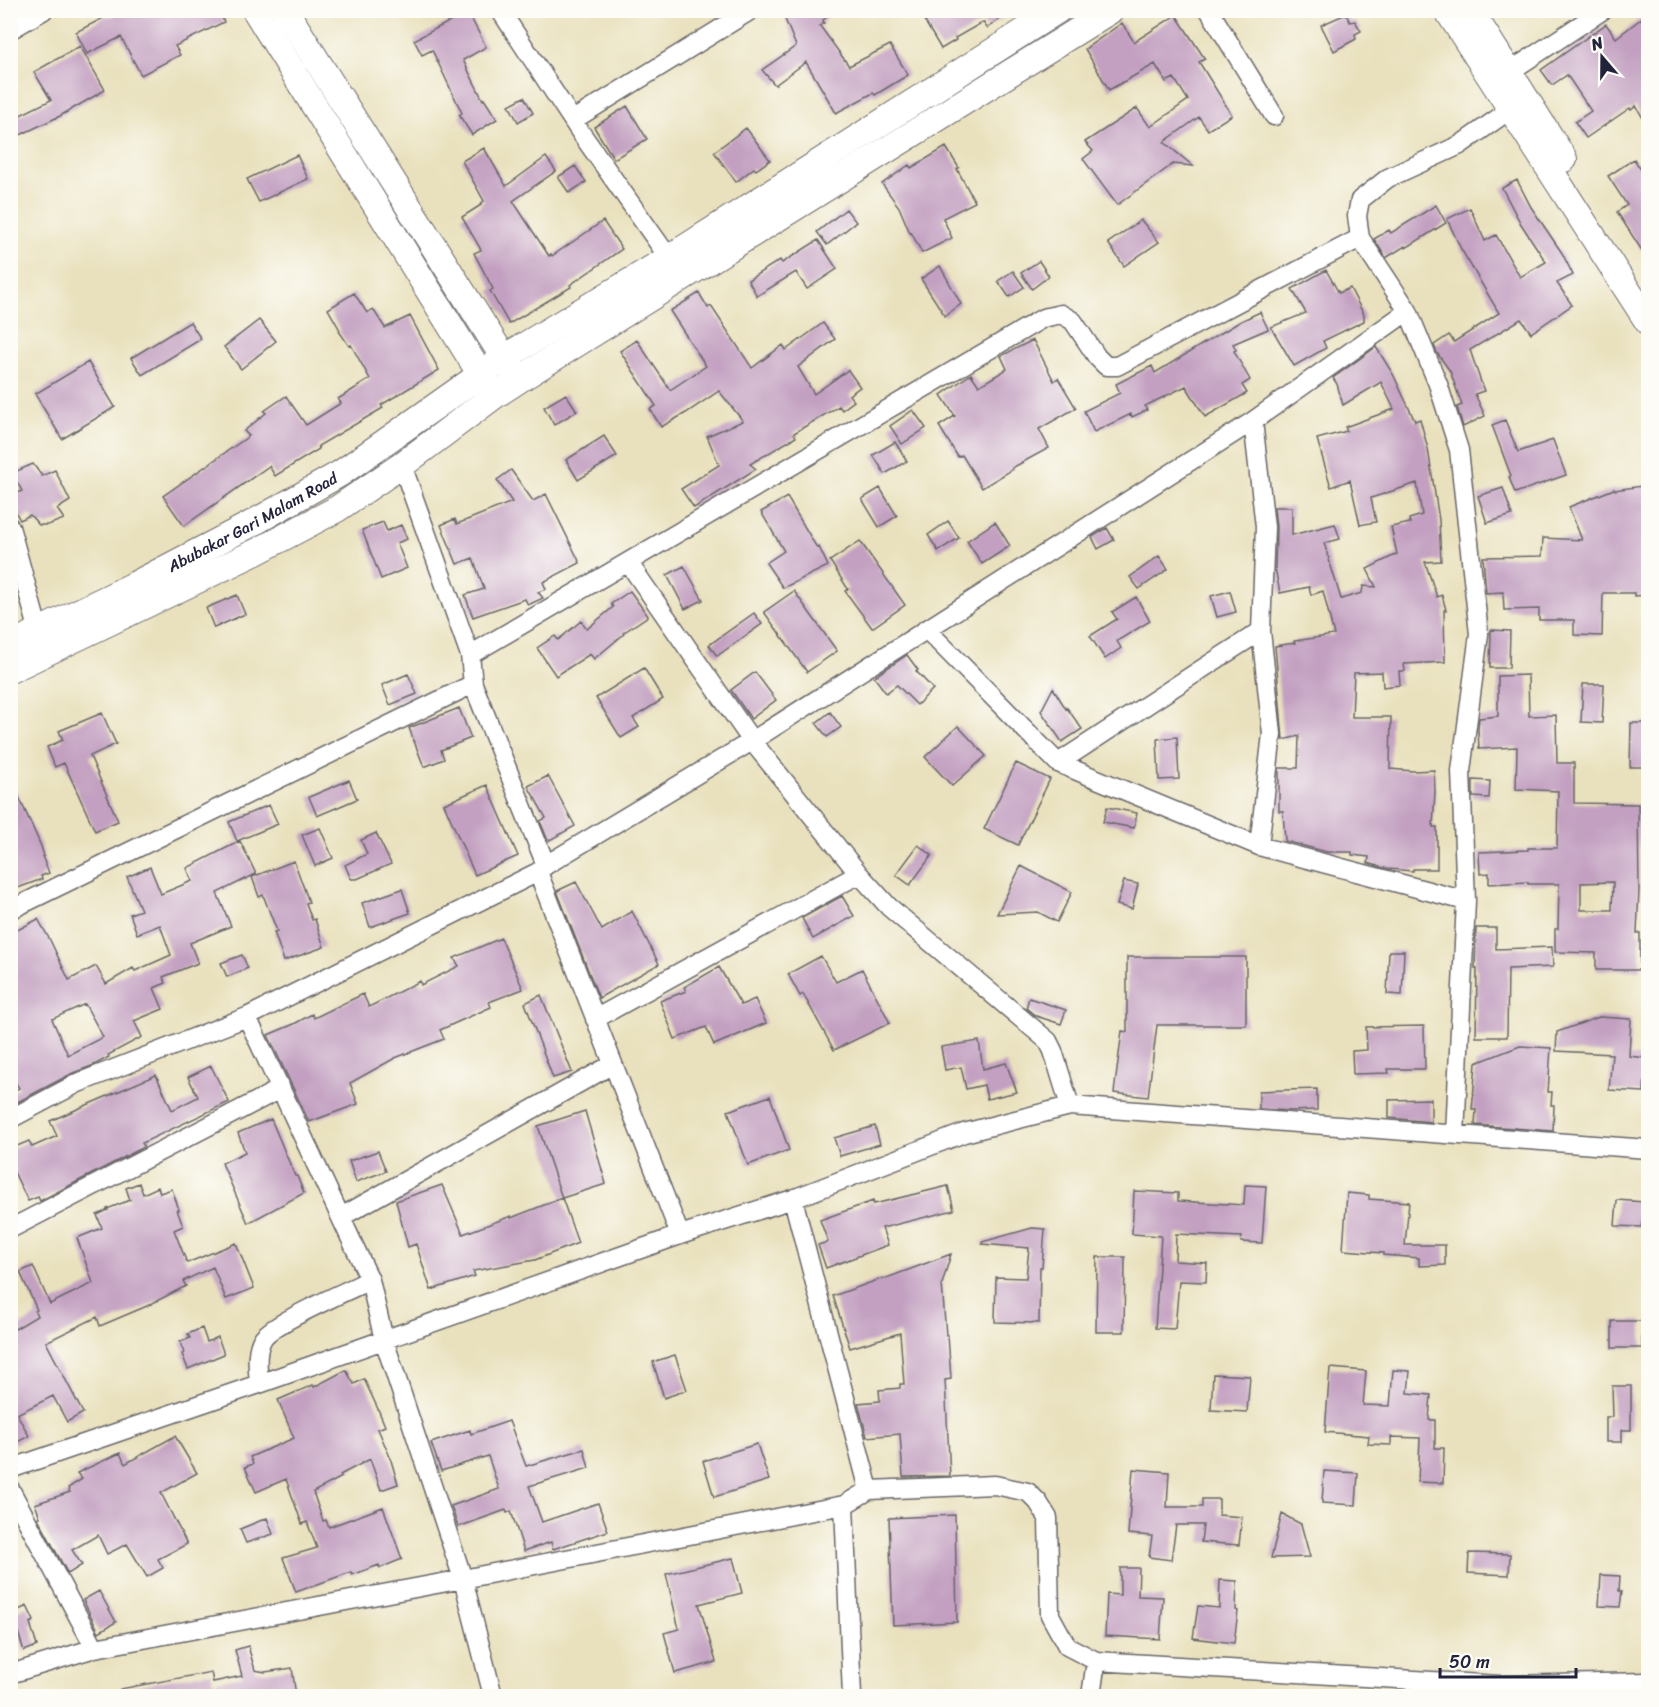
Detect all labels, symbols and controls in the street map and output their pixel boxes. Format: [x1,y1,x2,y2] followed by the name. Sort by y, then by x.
[1572,27,1632,87] north arrow
[1586,28,1608,59] text: N
[161,463,344,581] street label: Abubakar Gari Malam Road
[1440,1641,1576,1679] scale bar
[1449,1646,1490,1678] text: 50 m

